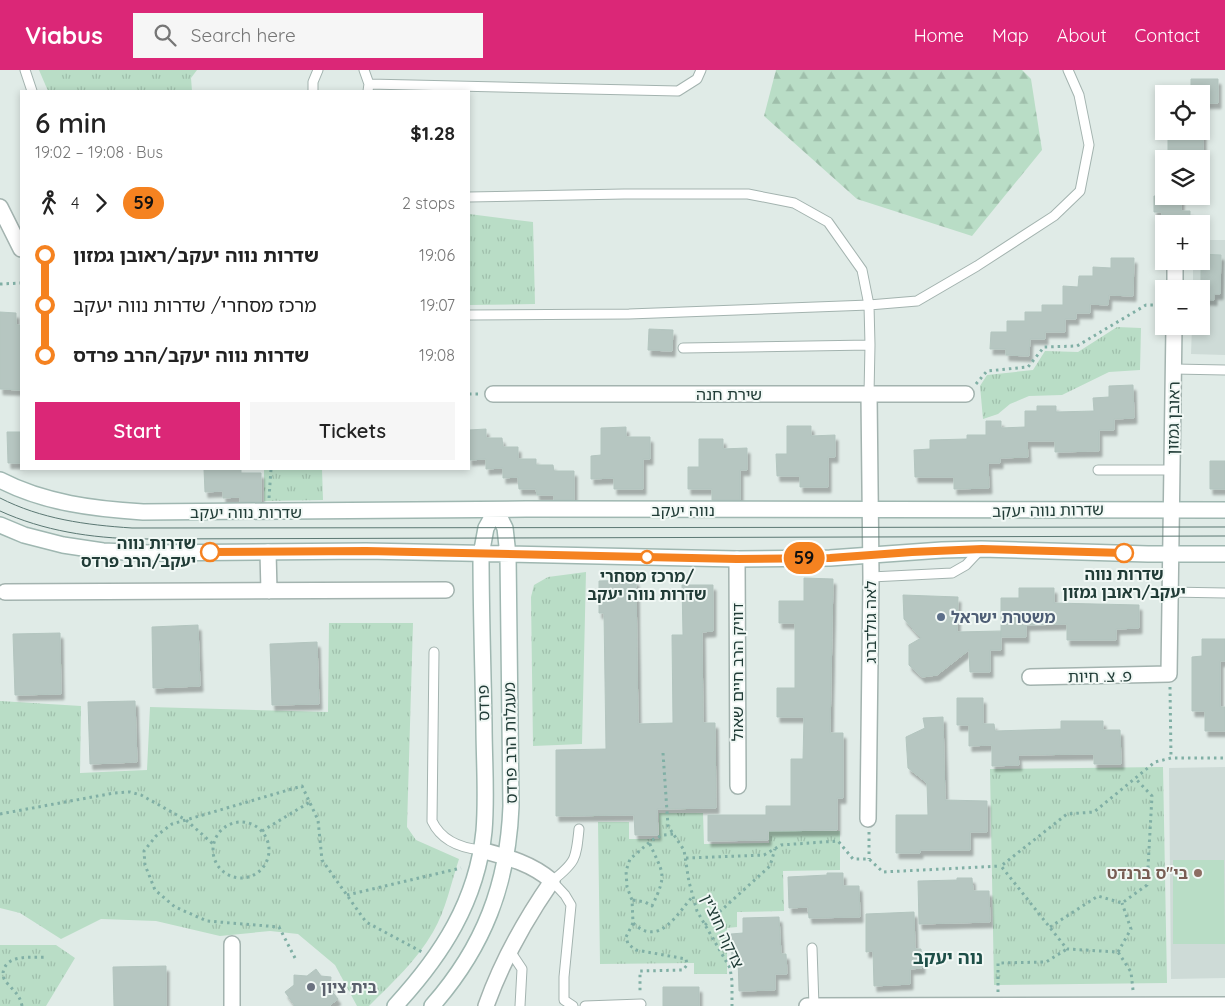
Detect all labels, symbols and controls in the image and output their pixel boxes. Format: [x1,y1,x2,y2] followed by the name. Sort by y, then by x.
[133,13,483,58] search box
[25,20,103,50] text: Viabus
[151,21,179,49] icon: search
[191,23,296,47] text: Search here
[914,24,964,47] text: Home
[992,24,1029,47] text: Map
[1057,24,1107,47] text: About
[1135,24,1200,47] text: Contact
[1155,85,1210,335] map controls
[1155,85,1210,140] button: locate
[35,105,107,140] text: 6 min
[410,121,455,145] text: $1.28
[35,142,163,162] text: 19:02 – 19:08 · Bus
[1155,150,1210,205] button: layers
[35,189,63,217] icon: walk
[87,189,115,217] icon: forward
[133,191,154,214] text: 59
[71,193,79,213] text: 4
[402,193,455,213] text: 2 stops
[1155,215,1210,270] button: +
[73,243,319,267] text: שדרות נווה יעקב/ראובן גמזון
[419,245,455,265] text: 19:06
[1155,280,1210,335] button: −
[73,293,317,317] text: מרכז מסחרי/ שדרות נווה יעקב
[420,295,455,315] text: 19:07
[73,343,309,367] text: שדרות נווה יעקב/הרב פרדס
[419,345,455,365] text: 19:08
[1162,381,1184,455] street label: ראובן גמזון
[696,384,762,404] street label: שירת חנה
[35,402,240,460] button: Start
[250,402,455,460] button: Tickets
[992,499,1104,521] street label: שדרות נווה יעקב
[651,500,715,520] street label: נווה יעקב
[190,502,302,522] street label: שדרות נווה יעקב
[81,533,196,571] place label: שדרות נווה יעקב/הרב פרדס
[200,542,220,562] marker: שדרות נווה יעקב/הרב פרדס
[782,542,826,574] line badge: 59
[1114,543,1134,563] marker: שדרות נווה יעקב/ראובן גמזון
[794,546,814,569] text: 59
[640,550,654,564] marker: מרכז מסחרי/ שדרות נווה יעקב
[1062,564,1186,602] place label: שדרות נווה יעקב/ראובן גמזון
[588,566,706,604] place label: מרכז מסחרי/ שדרות נווה יעקב
[860,580,880,664] street label: לאה גולדברג
[727,602,747,741] street label: דוויק הרב חיים שאול
[951,607,1056,627] place label: משטרת ישראל
[935,611,947,623] marker: משטרת ישראל
[1068,665,1132,687] street label: פ. צ. חיות
[499,682,521,804] street label: מעגלות הרב פרדס
[473,685,493,721] street label: פרדס
[1107,863,1188,883] place label: בי"ס ברנדט
[1192,867,1204,879] marker: בי"ס ברנדט
[697,891,749,971] street label: צדקה חוצ'ין
[913,946,983,969] district label: נוה יעקב
[321,977,378,997] place label: בית ציון
[305,981,317,993] marker: בית ציון

